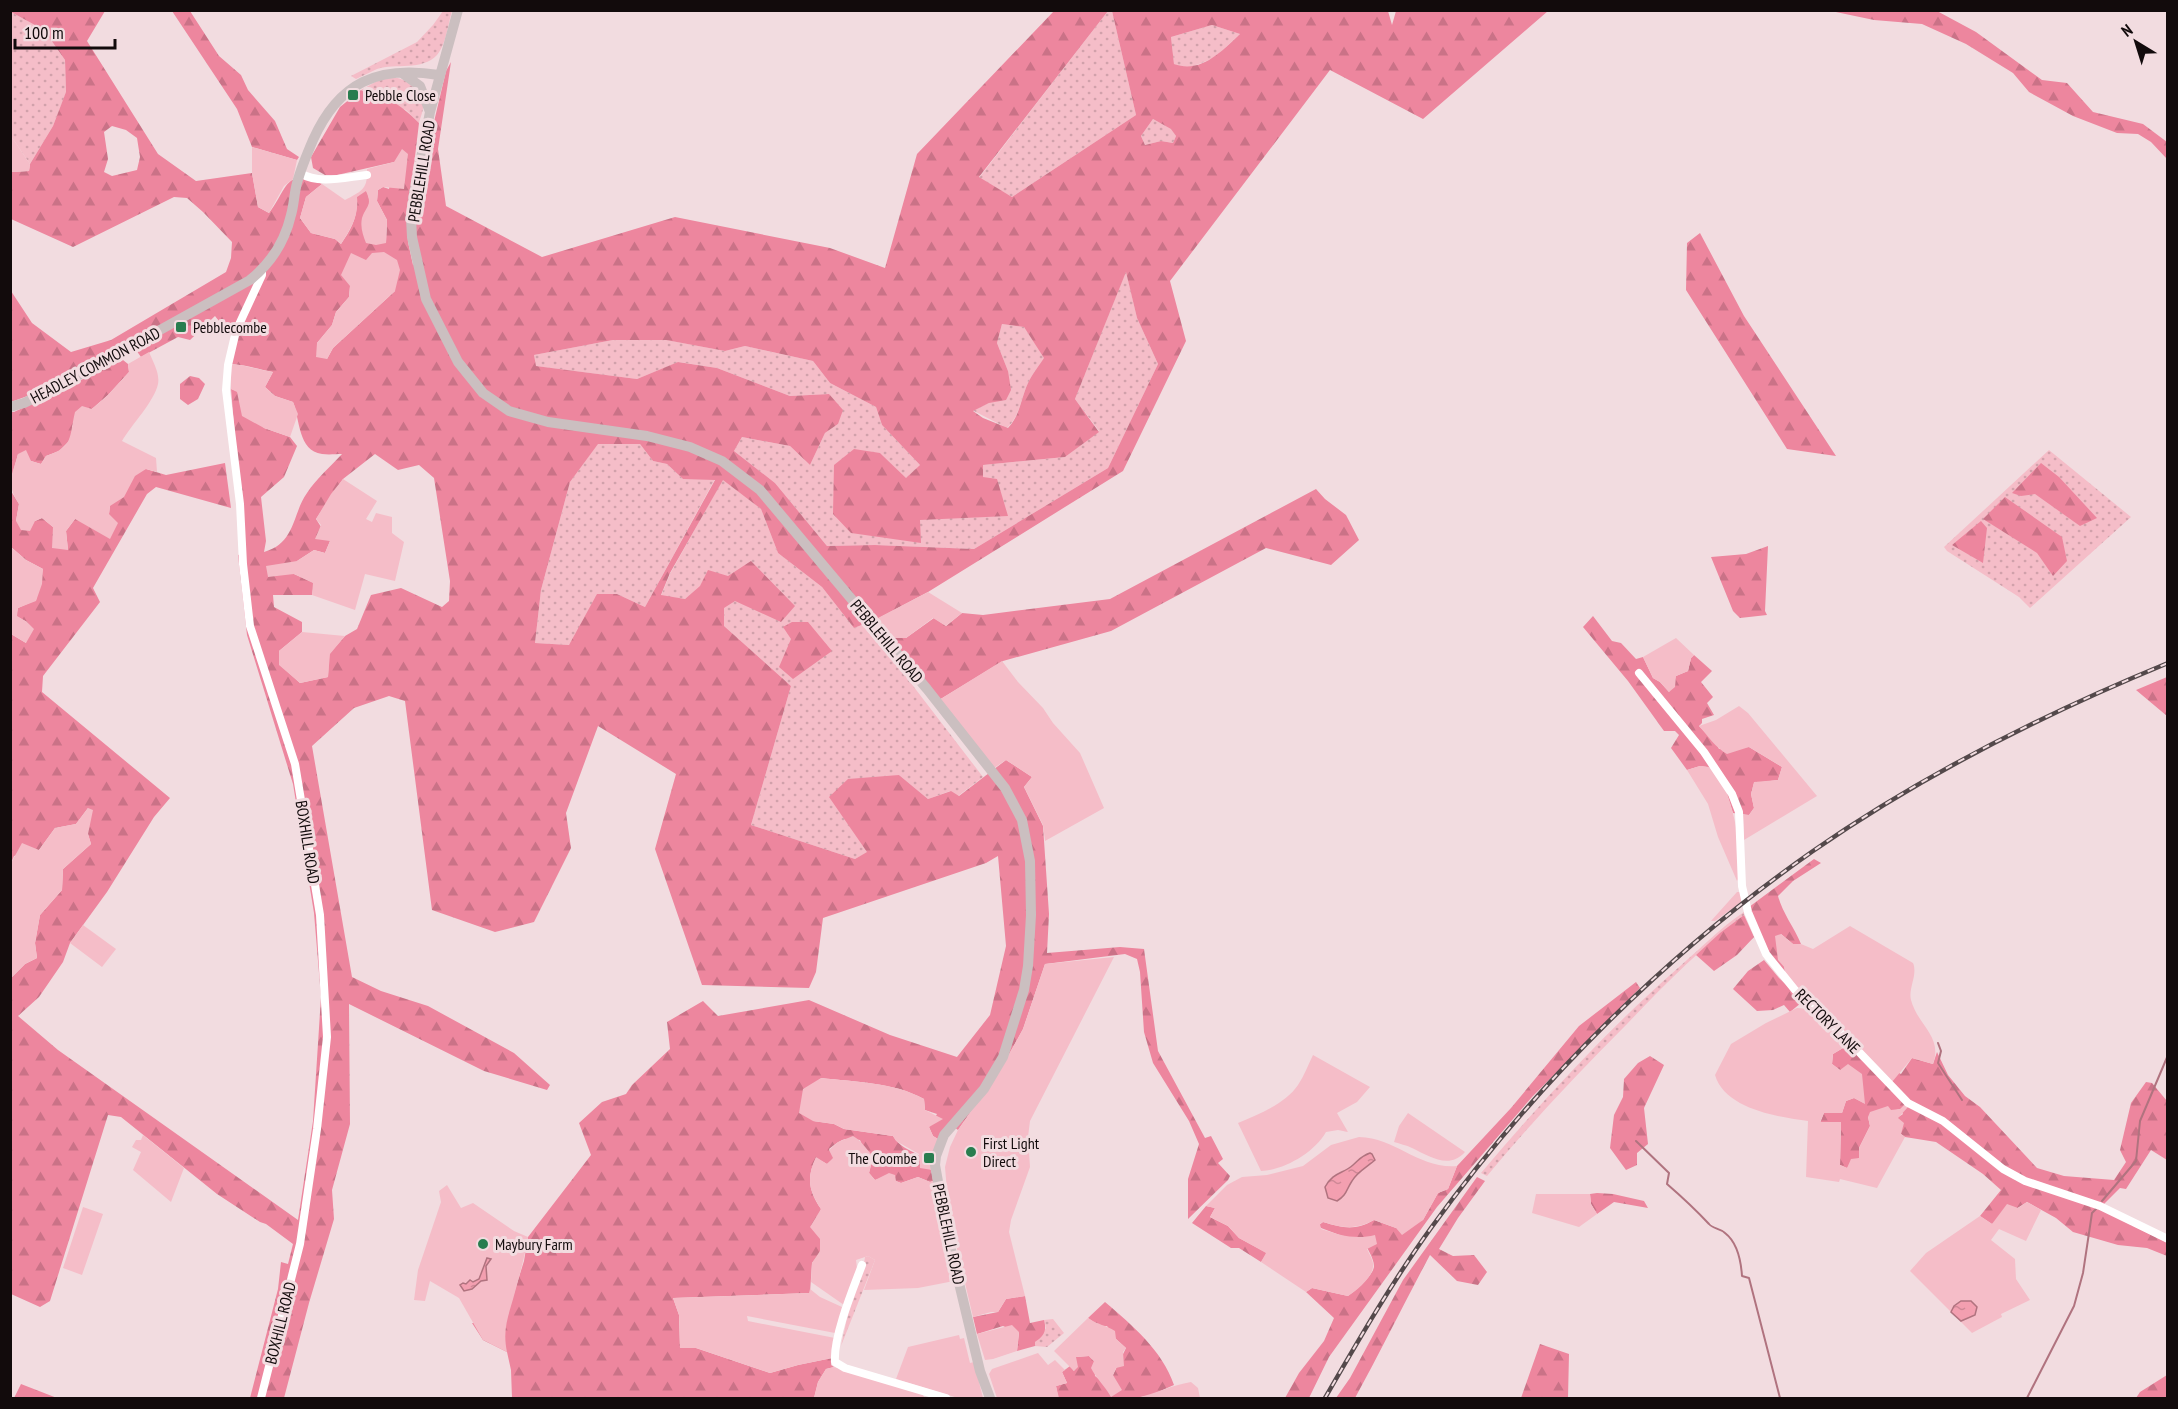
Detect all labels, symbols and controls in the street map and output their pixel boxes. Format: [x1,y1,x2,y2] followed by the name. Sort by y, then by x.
[15,12,116,50] scale bar
[2106,12,2166,72] north arrow
[2117,20,2136,41] text: N
[24,21,64,44] text: 100 m
[365,85,436,105] place label: Pebble Close
[346,88,360,102] marker: Pebble Close
[403,119,439,223] street label: PEBBLEHILL ROAD
[193,317,267,337] place label: Pebblecombe
[174,320,188,334] marker: Pebblecombe
[27,322,163,408] street label: HEADLEY COMMON ROAD
[846,595,928,687] street label: PEBBLEHILL ROAD
[292,799,324,885] street label: BOXHILL ROAD
[1791,984,1865,1058] street label: RECTORY LANE
[983,1133,1040,1171] place label: First Light Direct
[964,1145,978,1159] marker: First Light Direct
[848,1148,917,1168] place label: The Coombe
[922,1151,936,1165] marker: The Coombe
[929,1182,969,1286] street label: PEBBLEHILL ROAD
[495,1234,573,1254] place label: Maybury Farm
[476,1237,490,1251] marker: Maybury Farm
[260,1280,300,1366] street label: BOXHILL ROAD

